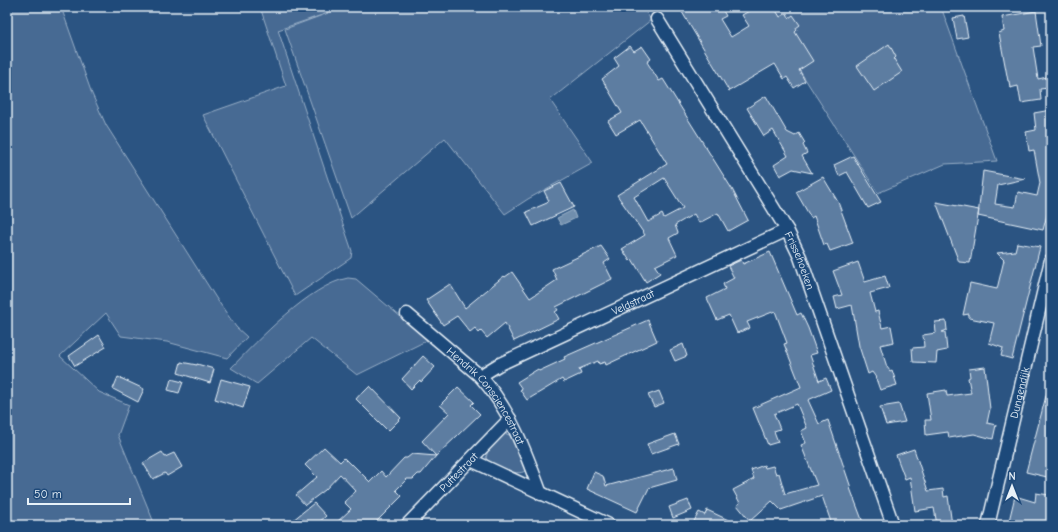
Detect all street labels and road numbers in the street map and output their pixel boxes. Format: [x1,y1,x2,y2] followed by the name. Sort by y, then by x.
[782,229,817,291] street label: Frissehoeken
[610,286,657,317] street label: Veldstraat
[444,344,528,447] street label: Hendrik Consciencestraat
[1007,365,1032,420] street label: Dungendijk
[437,449,481,494] street label: Puttestraat

